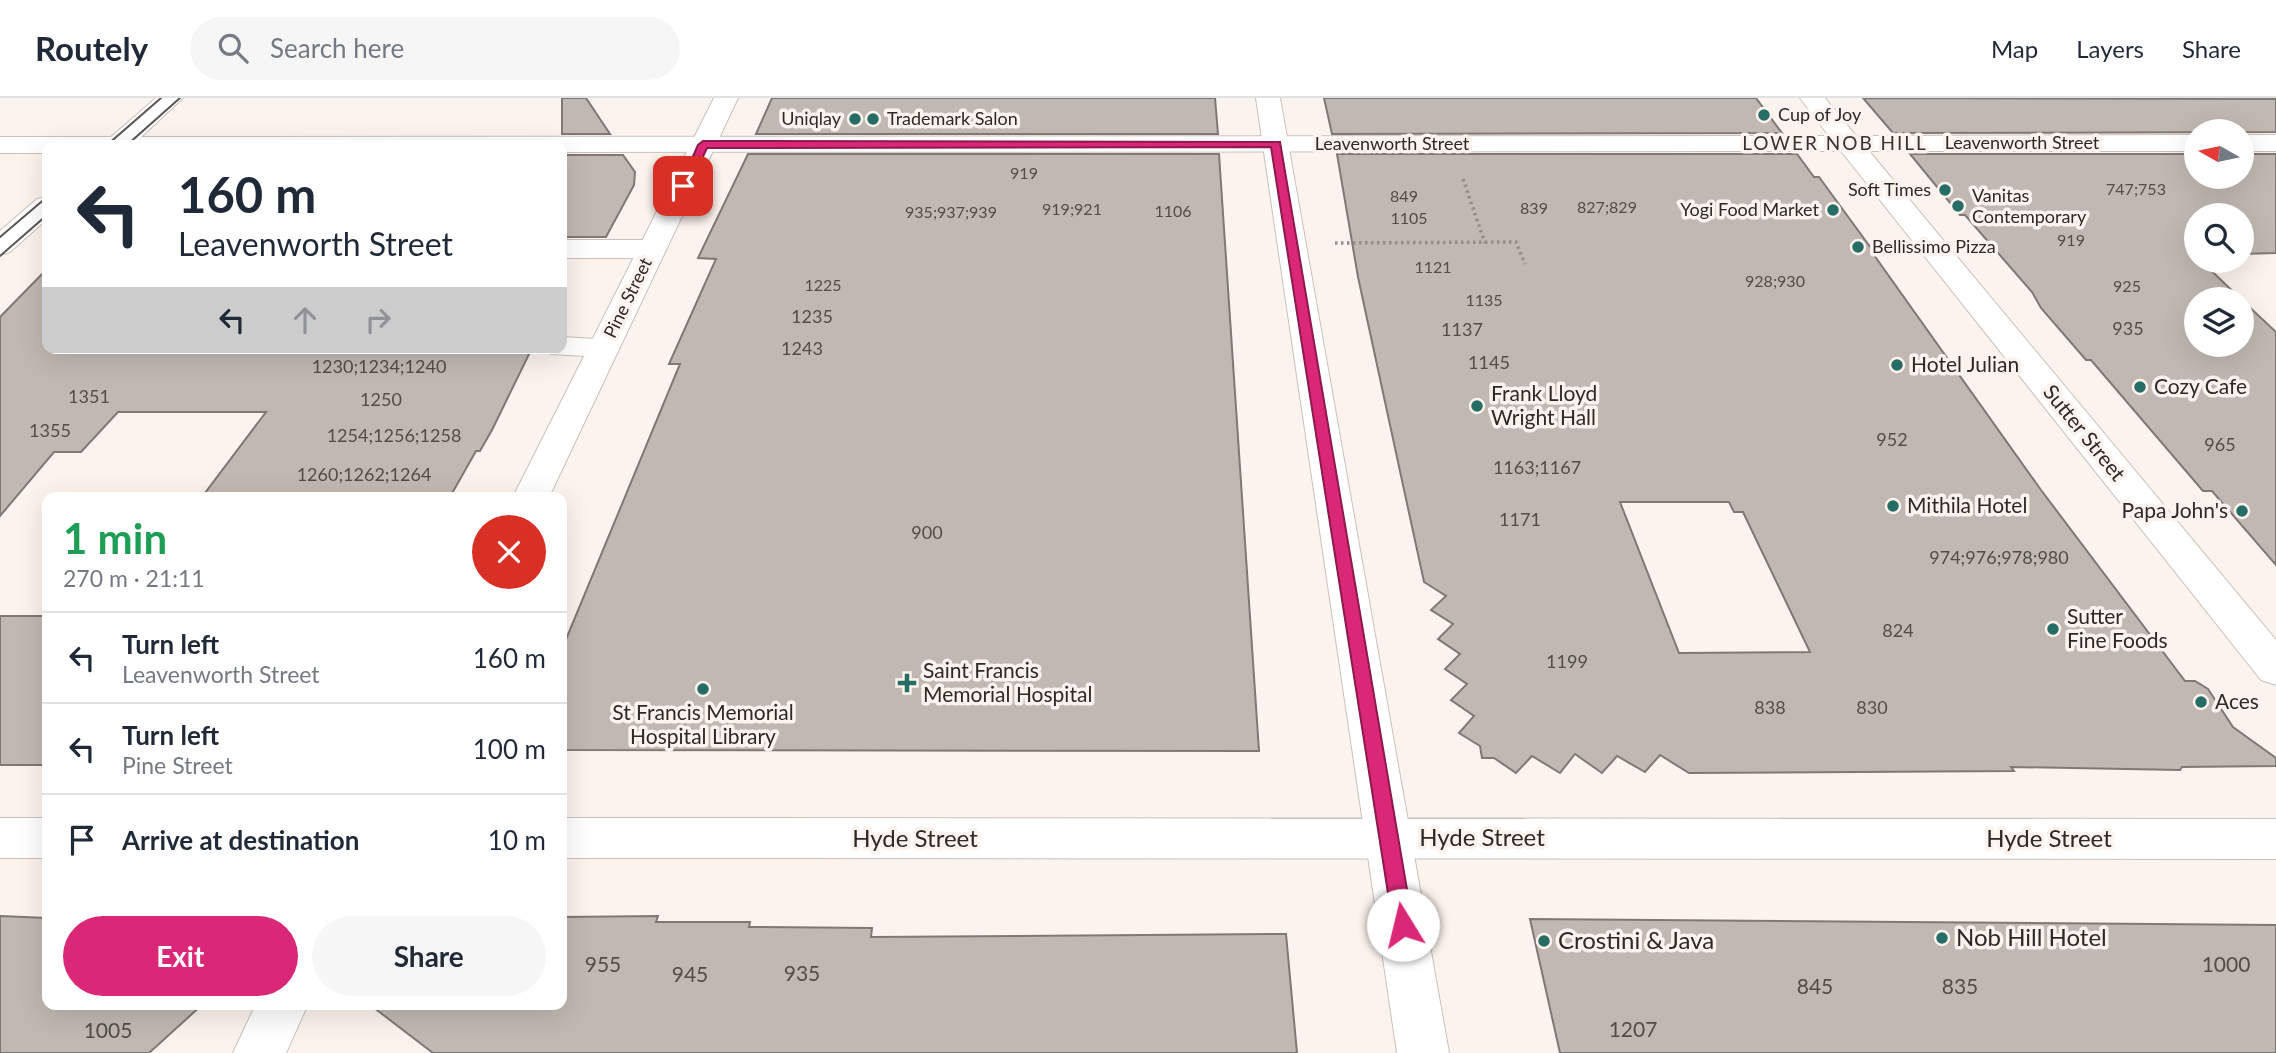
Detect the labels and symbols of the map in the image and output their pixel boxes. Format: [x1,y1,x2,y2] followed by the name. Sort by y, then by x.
[1778,103,1862,125] place label: Cup of Joy
[781,107,842,129] place label: Uniqlay
[887,107,1018,129] place label: Trademark Salon
[1756,107,1772,123] marker: Cup of Joy
[847,111,863,127] marker: Uniqlay
[865,111,881,127] marker: Trademark Salon
[2184,119,2254,189] north arrow
[1742,131,1928,154] district label: LOWER NOB HILL
[1945,131,2100,153] street label: Leavenworth Street
[1315,132,1470,154] street label: Leavenworth Street
[653,156,713,216] pin
[1010,163,1038,182] house number: 919
[1848,178,1931,200] place label: Soft Times
[2106,179,2166,198] house number: 747;753
[1937,182,1953,198] marker: Soft Times
[1972,184,2087,227] place label: Vanitas Contemporary
[1390,186,1418,205] house number: 849
[1577,197,1637,216] house number: 827;829
[1520,198,1548,217] house number: 839
[1680,198,1820,220] place label: Yogi Food Market
[1950,198,1966,214] marker: Vanitas Contemporary
[1042,199,1102,218] house number: 919;921
[1154,201,1192,220] house number: 1106
[905,202,997,221] house number: 935;937;939
[1825,202,1841,218] marker: Yogi Food Market
[1390,208,1428,227] house number: 1105
[2057,230,2085,249] house number: 919
[1872,235,1996,257] place label: Bellissimo Pizza
[1850,239,1866,255] marker: Bellissimo Pizza
[598,253,656,341] street label: Pine Street
[1414,257,1452,276] house number: 1121
[1745,271,1805,290] house number: 928;930
[804,275,842,294] house number: 1225
[2113,276,2141,295] house number: 925
[1465,290,1503,309] house number: 1135
[791,305,833,327] house number: 1235
[2112,317,2144,339] house number: 935
[1441,318,1483,340] house number: 1137
[781,337,823,359] house number: 1243
[1468,351,1510,373] house number: 1145
[1911,351,2019,376] place label: Hotel Julian
[312,355,446,377] house number: 1230;1234;1240
[1889,357,1905,373] marker: Hotel Julian
[2154,373,2247,398] place label: Cozy Cafe
[2039,379,2132,485] street label: Sutter Street
[2132,379,2148,395] marker: Cozy Cafe
[1491,380,1597,429] place label: Frank Lloyd Wright Hall
[68,385,110,407] house number: 1351
[360,388,402,410] house number: 1250
[1469,398,1485,414] marker: Frank Lloyd Wright Hall
[29,419,71,441] house number: 1355
[327,424,461,446] house number: 1254;1256;1258
[1876,428,1908,450] house number: 952
[2204,433,2236,455] house number: 965
[1493,456,1581,478] house number: 1163;1167
[297,463,431,485] house number: 1260;1262;1264
[1907,492,2027,517] place label: Mithila Hotel
[2121,497,2228,522] place label: Papa John's
[1885,498,1901,514] marker: Mithila Hotel
[2234,503,2250,519] marker: Papa John's
[1499,508,1541,530] house number: 1171
[911,521,943,543] house number: 900
[1929,546,2069,568] house number: 974;976;978;980
[2067,603,2168,652] place label: Sutter Fine Foods
[1882,619,1914,641] house number: 824
[2045,621,2061,637] marker: Sutter Fine Foods
[1546,650,1588,672] house number: 1199
[923,657,1092,706] place label: Saint Francis Memorial Hospital
[897,673,917,693] marker: Saint Francis Memorial Hospital
[695,681,711,697] marker: St Francis Memorial Hospital Library
[2215,688,2259,713] place label: Aces
[2193,694,2209,710] marker: Aces
[1754,696,1786,718] house number: 838
[1856,696,1888,718] house number: 830
[612,699,794,748] place label: St Francis Memorial Hospital Library
[1419,822,1545,851] street label: Hyde Street
[852,823,978,852] street label: Hyde Street
[1986,823,2112,852] street label: Hyde Street
[1366,888,1440,962] position arrow
[1956,922,2107,951] place label: Nob Hill Hotel
[1558,925,1714,954] place label: Crostini & Java
[1934,930,1950,946] marker: Nob Hill Hotel
[1536,933,1552,949] marker: Crostini & Java
[585,951,621,976] house number: 955
[2202,951,2250,976] house number: 1000
[784,960,820,985] house number: 935
[672,961,708,986] house number: 945
[1797,973,1833,998] house number: 845
[1942,973,1978,998] house number: 835
[1609,1016,1657,1041] house number: 1207
[84,1017,132,1042] house number: 1005

